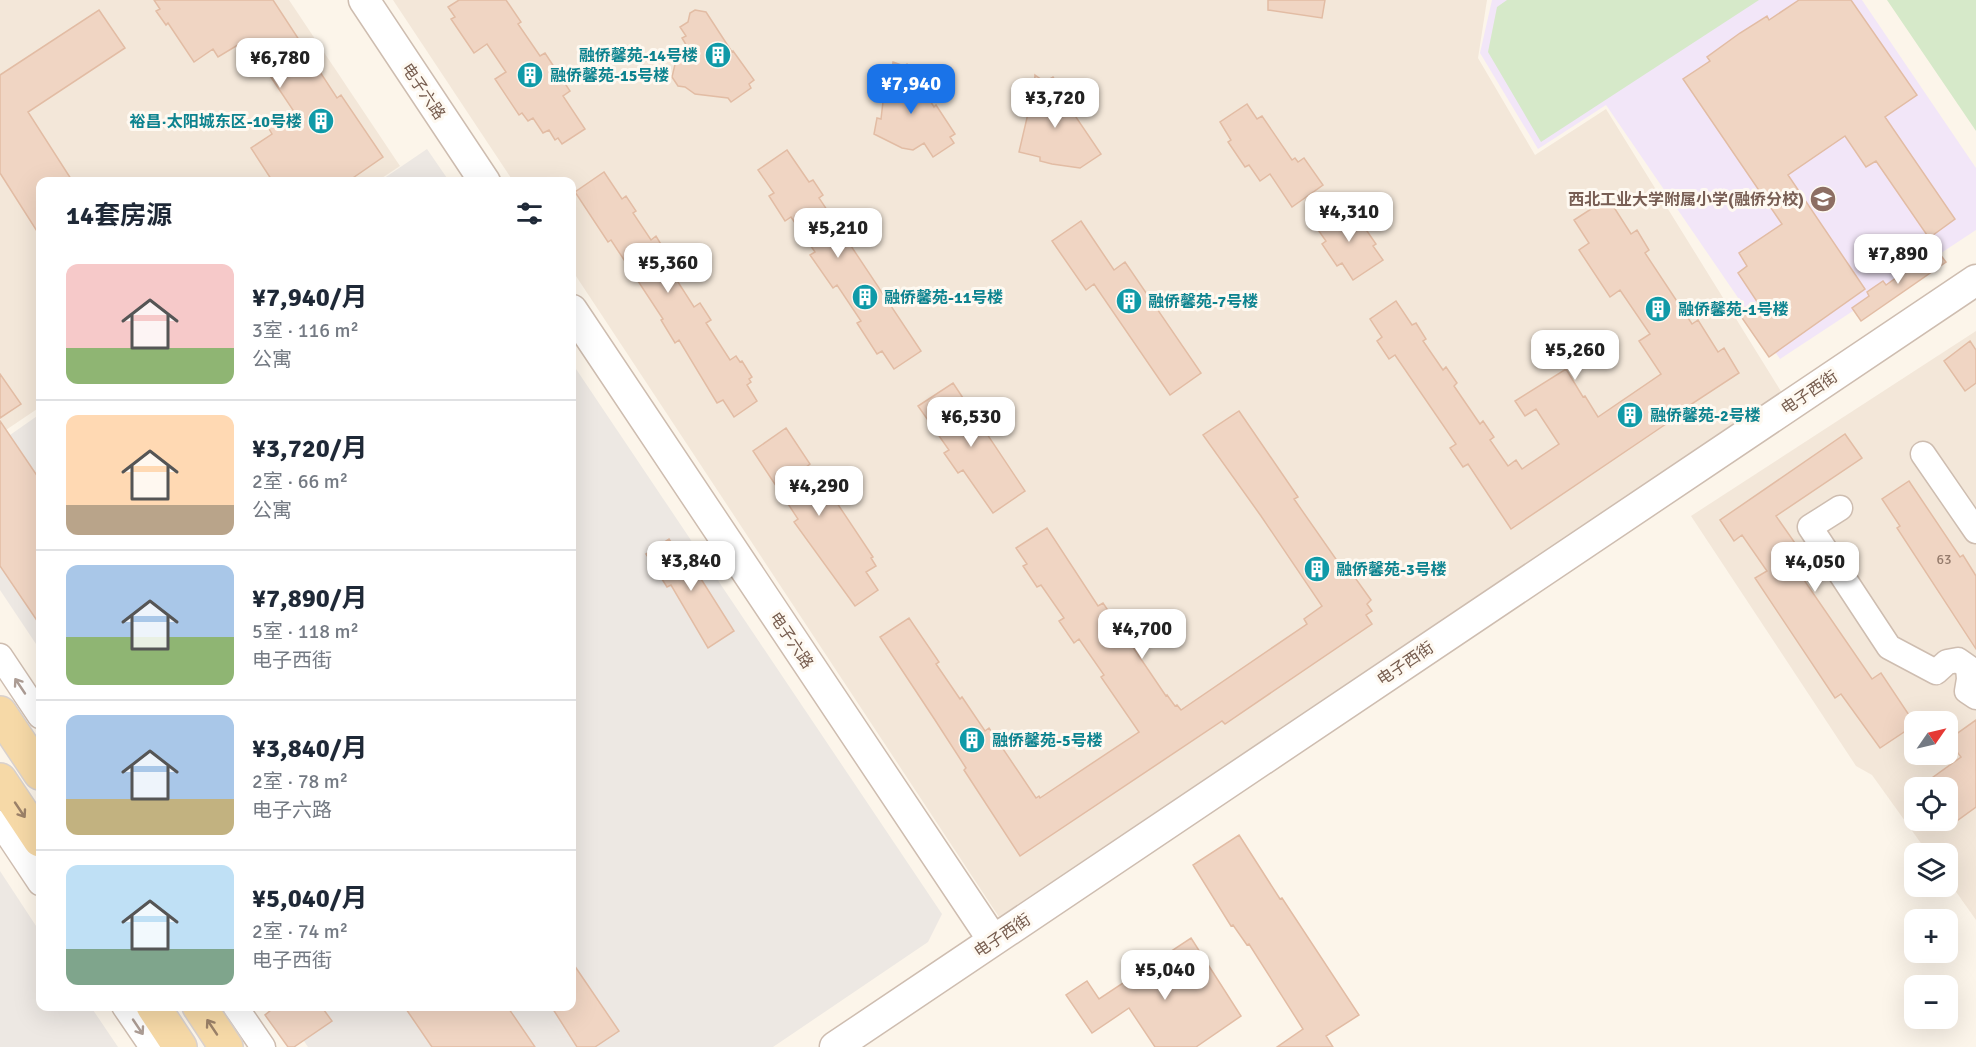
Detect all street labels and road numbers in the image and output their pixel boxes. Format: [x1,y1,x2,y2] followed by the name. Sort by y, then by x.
[397,59,449,124] street label: 电子六路
[1777,367,1842,419] street label: 电子西街
[765,608,817,673] street label: 电子六路
[1373,638,1438,690] street label: 电子西街
[970,910,1035,962] street label: 电子西街

